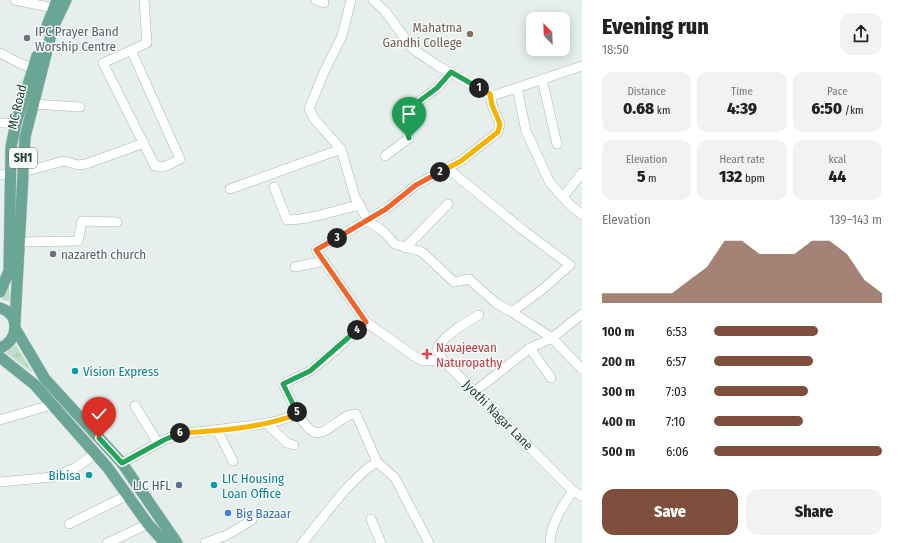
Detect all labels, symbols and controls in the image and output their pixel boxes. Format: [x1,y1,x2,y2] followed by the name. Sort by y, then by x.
[526,12,570,56] north arrow
[526,12,570,56] map controls
[602,13,709,40] text: Evening run
[840,13,882,55] button: share
[382,20,462,50] place label: Mahatma Gandhi College
[35,24,119,54] place label: IPC Prayer Band Worship Centre
[465,29,475,39] marker: Mahatma Gandhi College
[22,33,32,43] marker: IPC Prayer Band Worship Centre
[602,42,629,57] text: 18:50
[469,78,489,98] pin: 1
[477,81,481,94] text: 1
[5,83,29,131] street label: MC Road
[627,85,666,98] text: Distance
[731,85,753,98] text: Time
[827,85,848,98] text: Pace
[392,97,426,138] pin
[623,98,654,119] text: 0.68
[727,98,757,119] text: 4:39
[811,98,842,119] text: 6:50
[398,103,420,125] icon: arrive
[654,104,670,117] text: km
[842,104,864,117] text: /km
[9,148,37,168] road number: SH1
[626,153,667,166] text: Elevation
[719,153,765,166] text: Heart rate
[828,153,846,166] text: kcal
[430,162,450,182] pin: 2
[437,165,443,178] text: 2
[637,166,645,187] text: 5
[719,166,742,187] text: 132
[828,166,846,187] text: 44
[645,172,656,185] text: m
[742,172,765,185] text: bpm
[602,212,651,227] text: Elevation
[830,212,882,227] text: 139–143 m
[327,228,347,248] pin: 3
[334,231,340,244] text: 3
[61,247,146,262] place label: nazareth church
[48,249,58,259] marker: nazareth church
[347,320,367,340] pin: 4
[354,323,360,336] text: 4
[602,324,634,339] text: 100 m
[666,324,687,339] text: 6:53
[436,340,503,370] place label: Navajeevan Naturopathy
[421,348,433,360] marker: Navajeevan Naturopathy
[602,354,635,369] text: 200 m
[666,354,686,369] text: 6:57
[83,364,159,379] place label: Vision Express
[70,366,80,376] marker: Vision Express
[460,377,536,453] street label: Jyothi Nagar Lane
[602,384,635,399] text: 300 m
[666,384,687,399] text: 7:03
[82,397,116,438] pin
[287,402,307,422] pin: 5
[88,403,110,425] icon: check
[294,405,300,418] text: 5
[602,414,636,429] text: 400 m
[666,414,685,429] text: 7:10
[170,423,190,443] pin: 6
[177,426,183,439] text: 6
[602,444,635,459] text: 500 m
[666,444,688,459] text: 6:06
[49,468,81,483] place label: Bibisa
[84,470,94,480] marker: Bibisa
[222,471,285,501] place label: LIC Housing Loan Office
[133,478,171,493] place label: LIC HFL
[174,480,184,490] marker: LIC HFL
[209,480,219,490] marker: LIC Housing Loan Office
[602,489,738,535] button: Save
[746,489,882,535] button: Share
[236,506,292,521] place label: Big Bazaar
[223,508,233,518] marker: Big Bazaar

